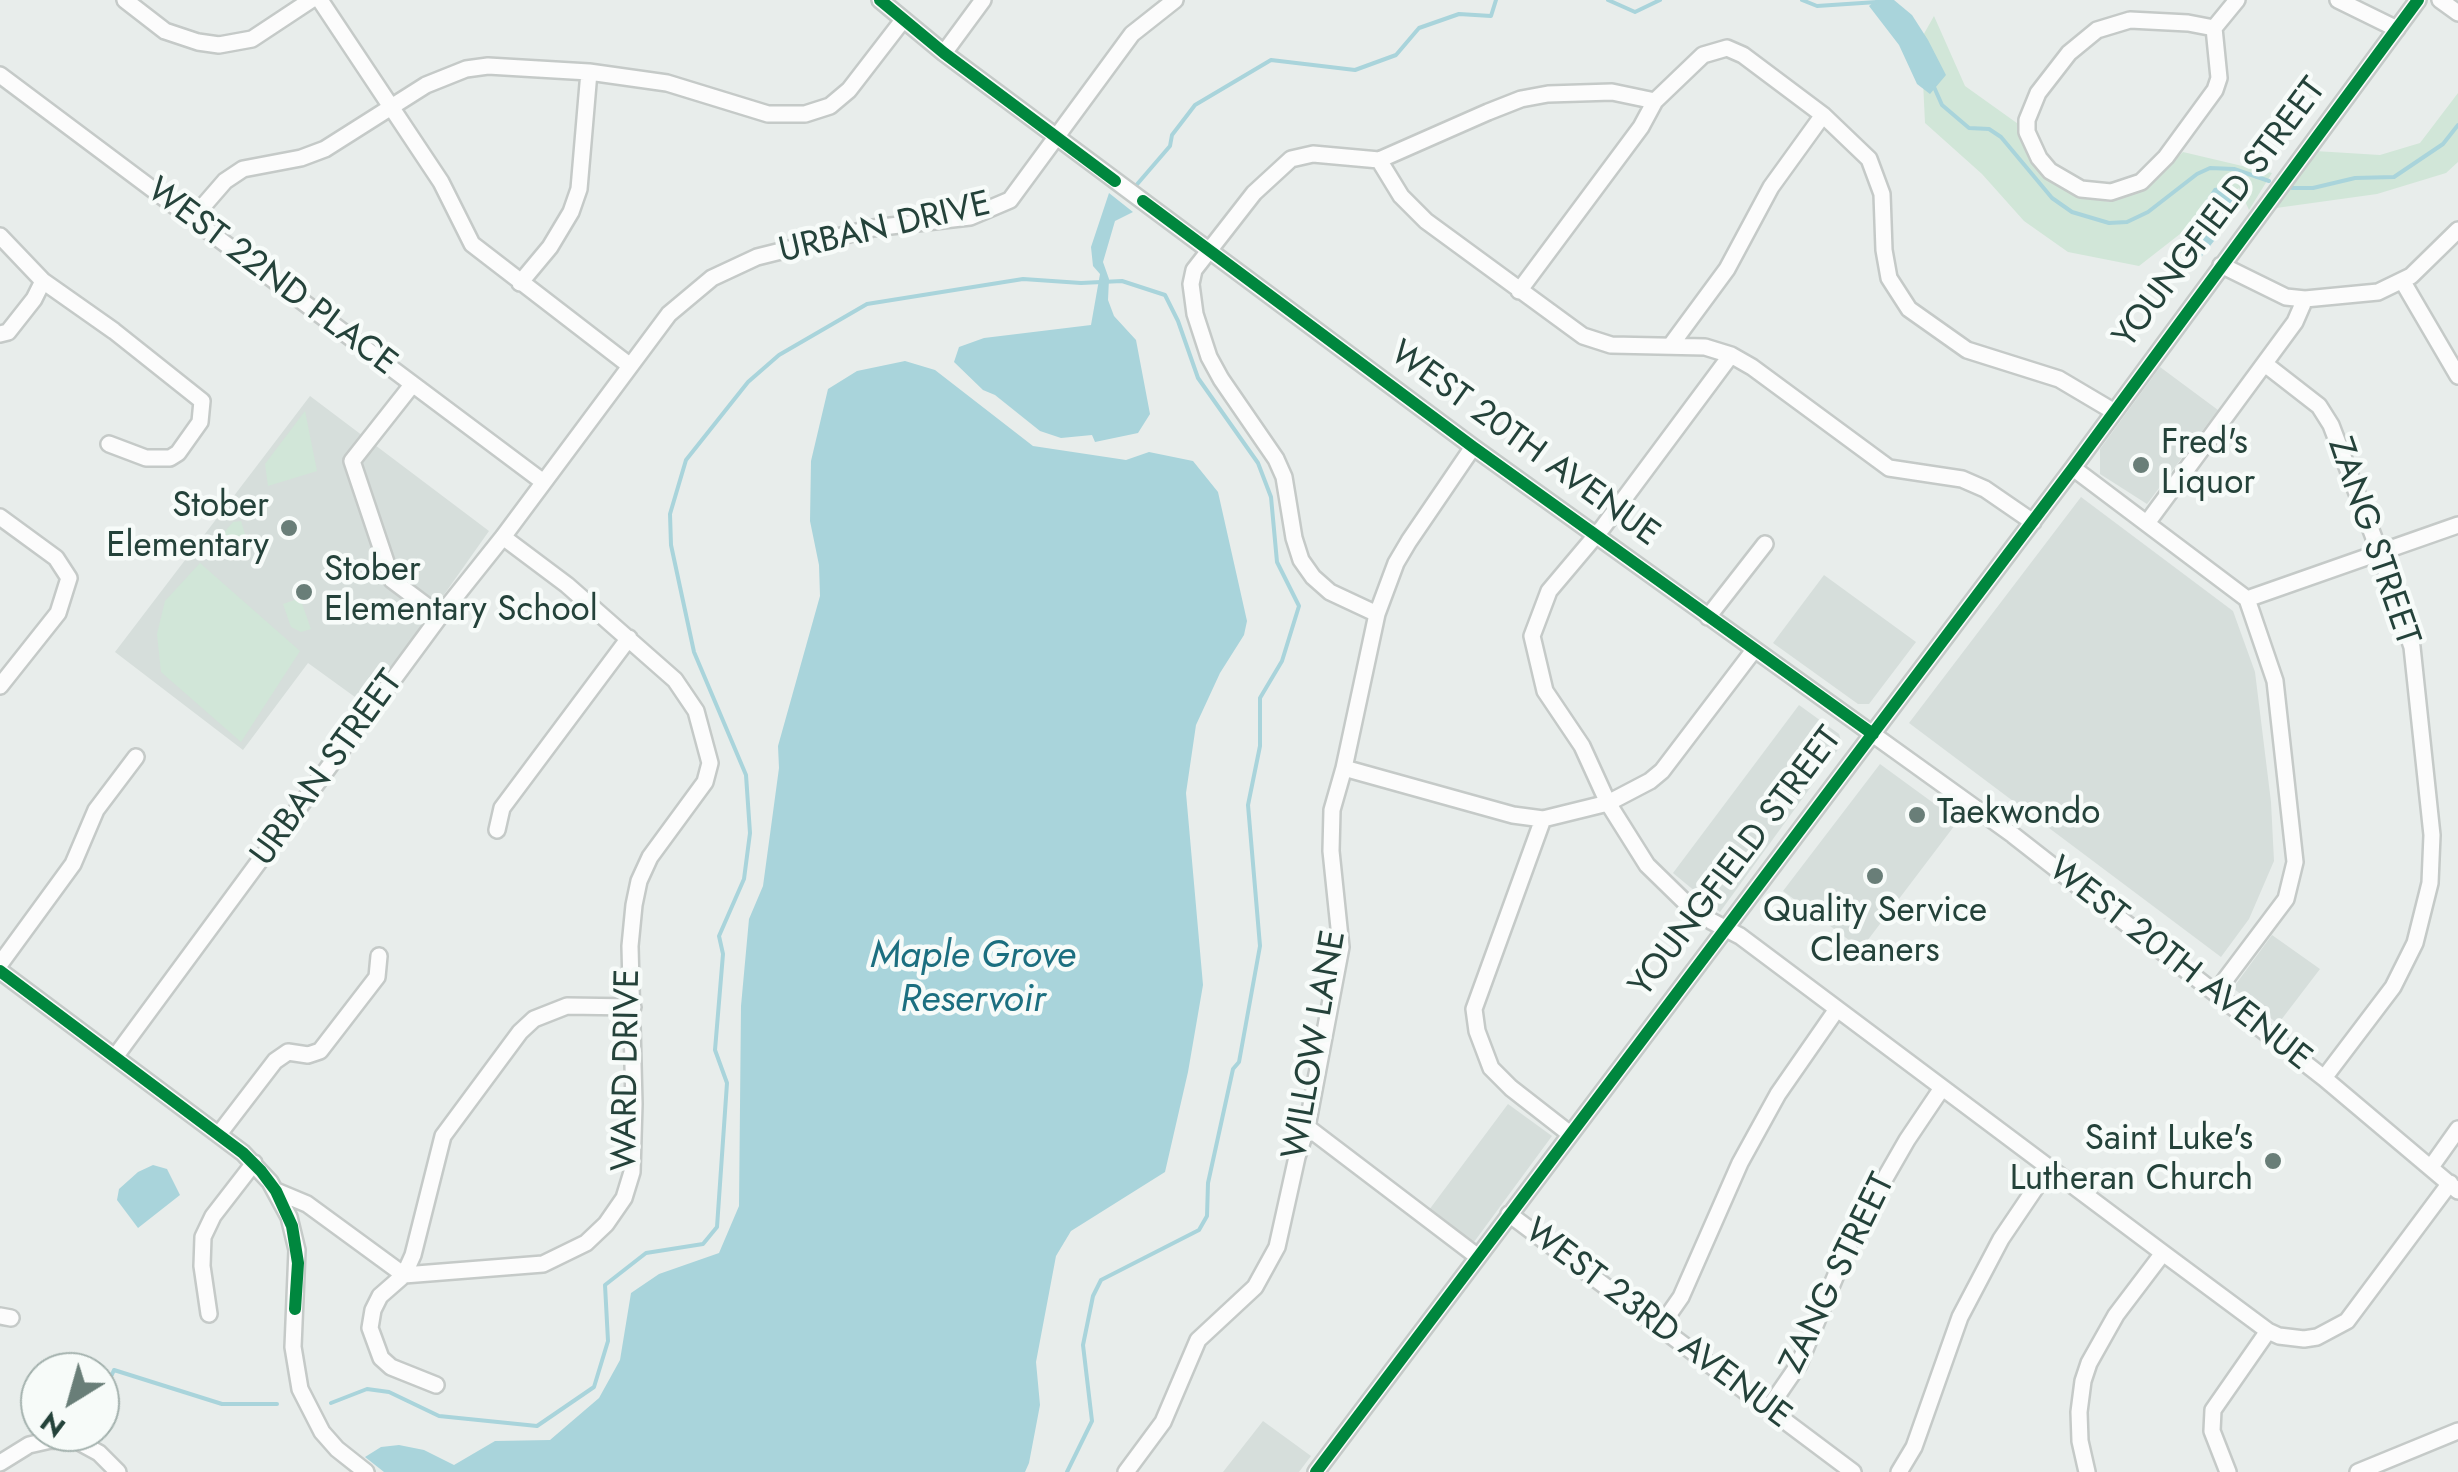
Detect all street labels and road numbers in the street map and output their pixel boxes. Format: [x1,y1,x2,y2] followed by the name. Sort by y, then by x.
[2106,71,2336,357] street label: YOUNGFIELD STREET
[138,170,404,386] street label: WEST 22ND PLACE
[775,184,995,274] street label: URBAN DRIVE
[1381,333,1667,557] street label: WEST 20TH AVENUE
[2317,433,2427,651] street label: ZANG STREET
[243,663,413,875] street label: URBAN STREET
[1622,720,1852,1006] street label: YOUNGFIELD STREET
[2039,849,2319,1081] street label: WEST 20TH AVENUE
[1275,927,1357,1163] street label: WILLOW LANE
[605,968,651,1172] street label: WARD DRIVE
[1773,1167,1905,1381] street label: ZANG STREET
[1515,1211,1799,1439] street label: WEST 23RD AVENUE

